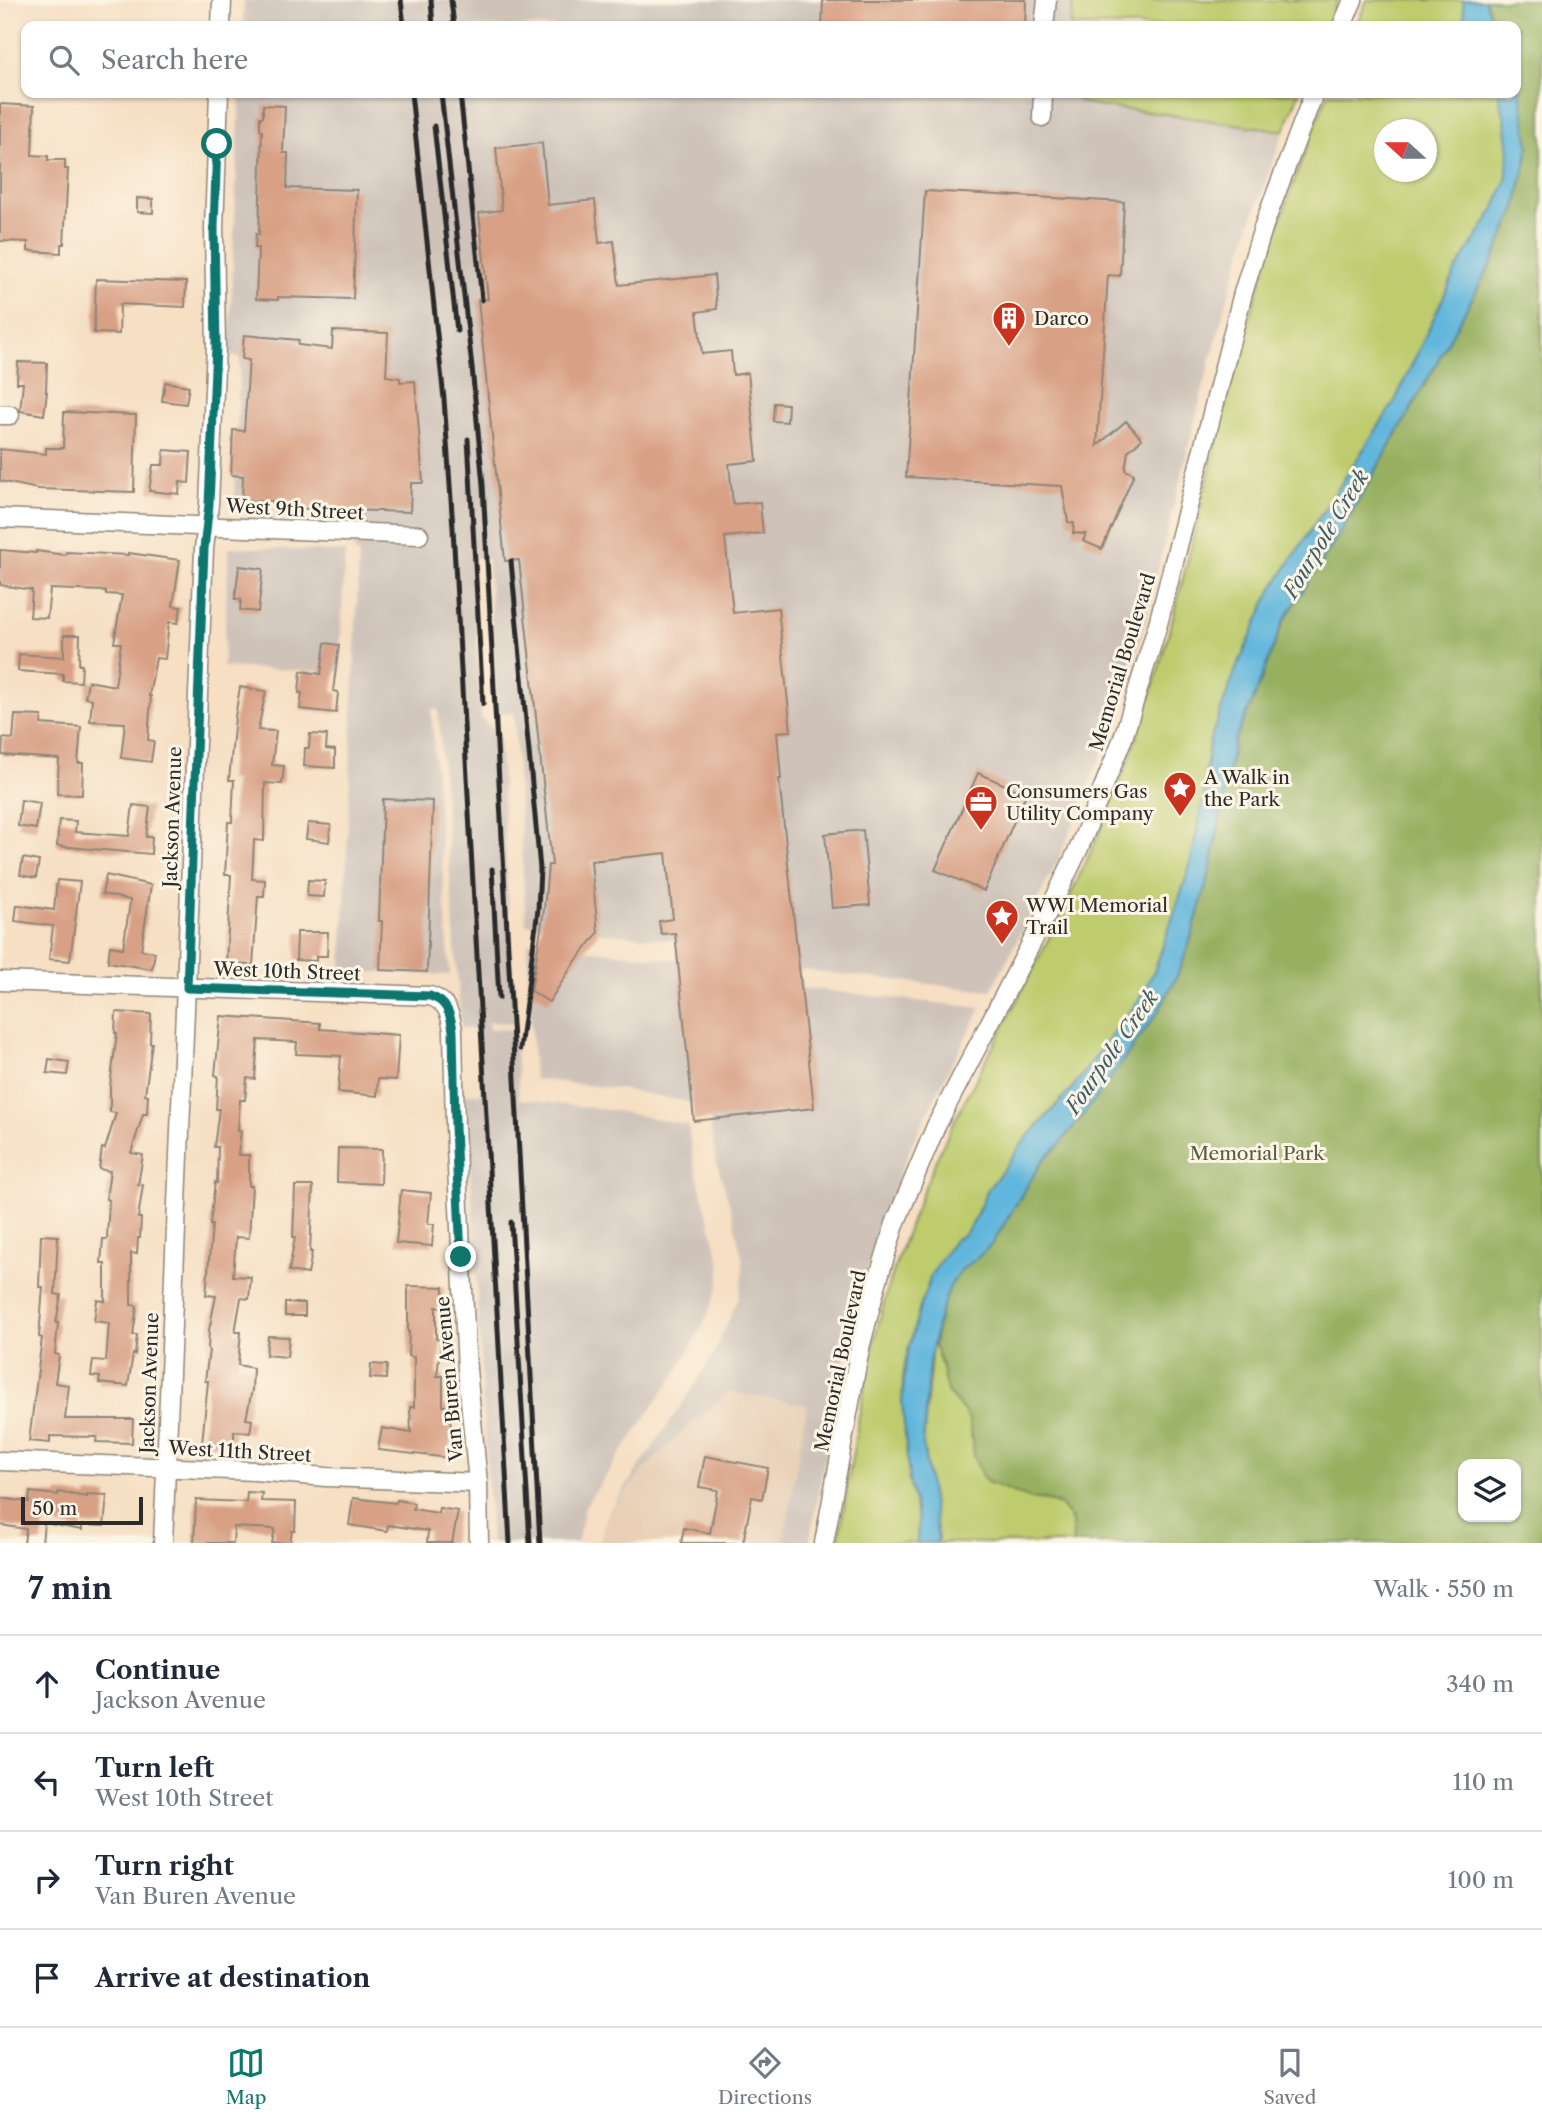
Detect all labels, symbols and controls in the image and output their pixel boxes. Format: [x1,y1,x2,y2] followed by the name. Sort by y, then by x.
[21,21,1521,98] search box
[45,41,83,79] icon: search
[101,44,248,76] text: Search here
[1374,119,1437,182] north arrow
[201,128,232,159] route start
[990,299,1028,348] building icon: Darco
[1034,307,1089,330] place label: Darco
[1276,465,1374,604] water label: Fourpole Creek
[224,494,365,525] street label: West 9th Street
[1084,570,1161,754] street label: Memorial Boulevard
[158,746,186,891] street label: Jackson Avenue
[1203,766,1290,811] place label: A Walk in the Park
[1161,769,1199,818] place icon: A Walk in the Park
[1006,780,1154,825] place label: Consumers Gas Utility Company
[962,783,1000,832] office icon: Consumers Gas Utility Company
[1025,894,1168,939] place label: WWI Memorial Trail
[983,897,1021,946] place icon: WWI Memorial Trail
[212,957,361,986] street label: West 10th Street
[1059,985,1163,1120] water label: Fourpole Creek
[1190,1142,1325,1165] park label: Memorial Park
[445,1241,476,1272] route end
[810,1268,871,1454] street label: Memorial Boulevard
[431,1295,468,1464] street label: Van Buren Avenue
[135,1312,163,1457] street label: Jackson Avenue
[167,1436,312,1467] street label: West 11th Street
[1458,1459,1521,1522] map controls
[1458,1459,1521,1522] button: layers
[21,1494,144,1526] scale bar
[32,1497,77,1520] text: 50 m
[28,1570,112,1607] text: 7 min
[1373,1575,1514,1603] text: Walk · 550 m
[95,1654,220,1686] text: Continue
[28,1665,66,1703] icon: ahead
[1446,1670,1514,1698] text: 340 m
[95,1686,266,1714] text: Jackson Avenue
[95,1752,214,1784] text: Turn left
[28,1763,66,1801] icon: left
[1453,1768,1514,1796] text: 110 m
[95,1784,273,1812] text: West 10th Street
[95,1850,234,1882] text: Turn right
[28,1861,66,1899] icon: right
[1448,1866,1514,1894] text: 100 m
[95,1882,296,1910] text: Van Buren Avenue
[28,1959,66,1997] icon: arrive
[95,1962,370,1994] text: Arrive at destination
[226,2044,267,2109] tab: Map
[718,2044,812,2109] tab: Directions
[1263,2044,1316,2109] tab: Saved

